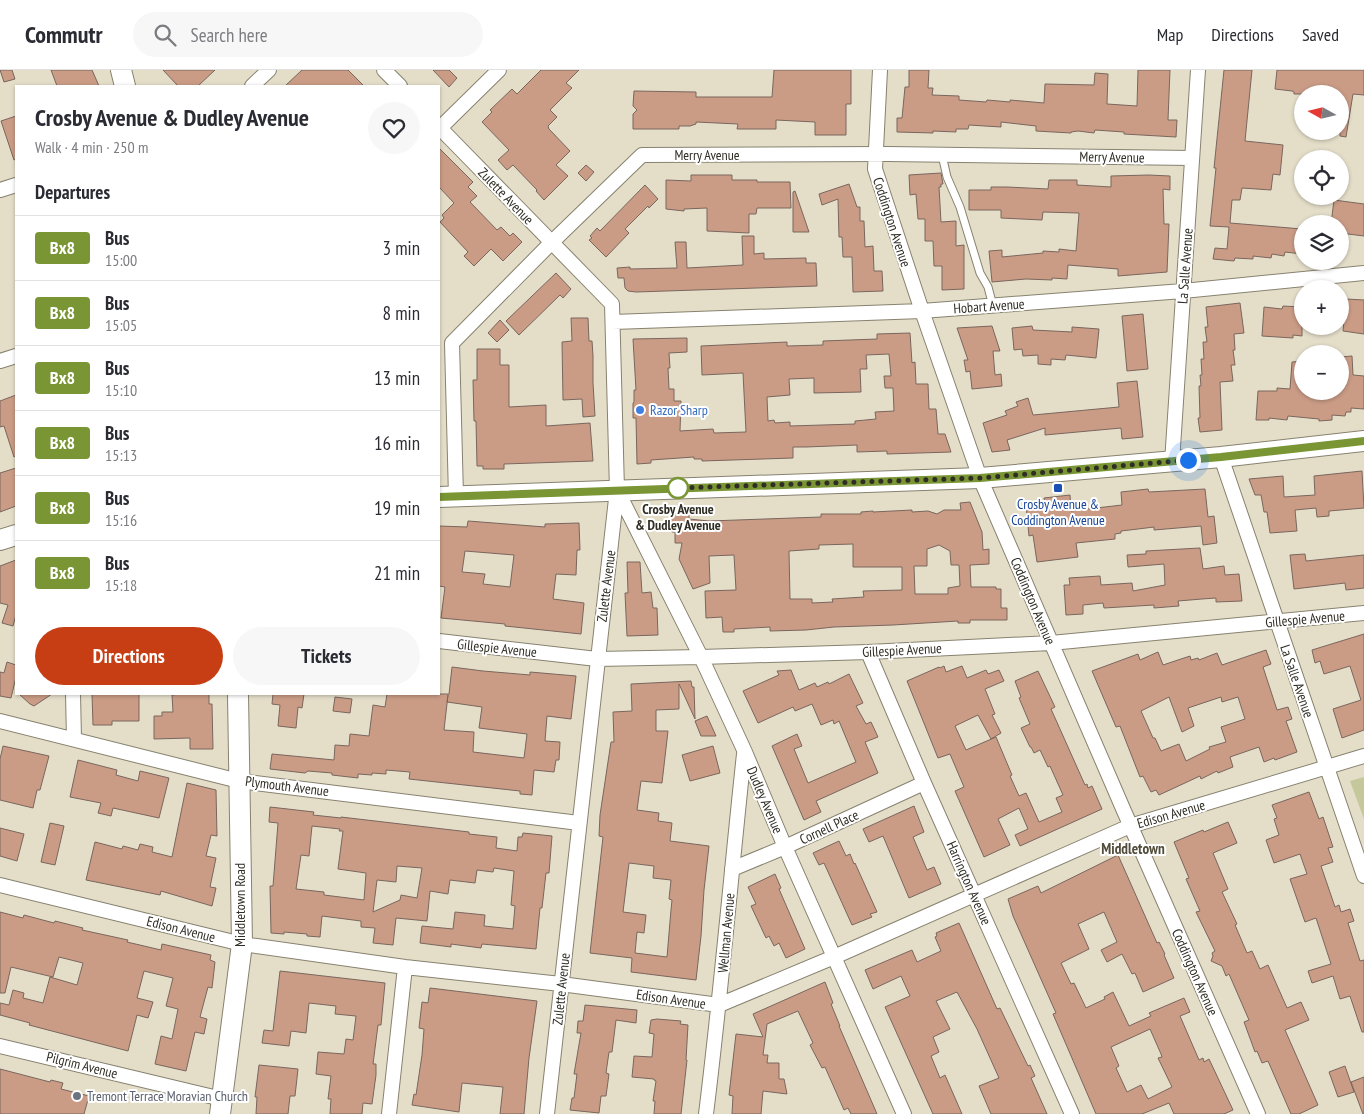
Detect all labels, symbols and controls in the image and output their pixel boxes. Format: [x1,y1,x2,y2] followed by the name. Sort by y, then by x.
[133,12,483,57] search box
[25,19,103,50] text: Commutr
[151,21,179,49] icon: search
[191,23,268,47] text: Search here
[1157,23,1183,46] text: Map
[1211,23,1274,46] text: Directions
[1302,23,1339,46] text: Saved
[1294,85,1349,140] north arrow
[1294,85,1349,400] map controls
[35,102,309,133] text: Crosby Avenue & Dudley Avenue
[368,102,420,154] button: heart
[35,137,148,157] text: Walk · 4 min · 250 m
[674,146,740,164] street label: Merry Avenue
[1079,147,1145,167] street label: Merry Avenue
[1294,150,1349,205] button: locate
[474,164,538,228] street label: Zulette Avenue
[869,175,915,269] street label: Coddington Avenue
[35,180,110,204] text: Departures
[1294,215,1349,270] button: layers
[105,226,129,250] text: Bus
[1173,227,1197,305] street label: La Salle Avenue
[50,236,75,259] text: Bx8
[383,236,420,260] text: 3 min
[105,250,137,270] text: 15:00
[1294,280,1349,335] button: +
[105,291,129,315] text: Bus
[953,295,1025,317] street label: Hobart Avenue
[50,301,75,324] text: Bx8
[383,301,420,325] text: 8 min
[105,315,137,335] text: 15:05
[1294,345,1349,400] button: −
[105,356,129,380] text: Bus
[50,366,75,389] text: Bx8
[374,366,420,390] text: 13 min
[105,380,137,400] text: 15:10
[650,401,708,419] place label: Razor Sharp
[634,404,646,416] marker: Razor Sharp
[105,421,129,445] text: Bus
[50,431,75,454] text: Bx8
[374,431,420,455] text: 16 min
[105,445,137,465] text: 15:13
[1176,448,1201,473] your location
[667,477,689,499] marker: Crosby Avenue & Dudley Avenue
[1052,482,1064,494] marker: Crosby Avenue & Coddington Avenue
[105,486,129,510] text: Bus
[1011,495,1105,529] place label: Crosby Avenue & Coddington Avenue
[50,496,75,519] text: Bx8
[374,496,420,520] text: 19 min
[635,500,721,534] place label: Crosby Avenue & Dudley Avenue
[105,510,137,530] text: 15:16
[593,549,619,623] street label: Zulette Avenue
[105,551,129,575] text: Bus
[1006,555,1060,648] street label: Coddington Avenue
[50,561,75,584] text: Bx8
[374,561,420,585] text: 21 min
[105,575,137,595] text: 15:18
[1264,607,1346,631] street label: Gillespie Avenue
[35,627,223,685] button: Directions
[233,627,420,685] button: Tickets
[456,635,538,661] street label: Gillespie Avenue
[862,639,943,661] street label: Gillespie Avenue
[1276,642,1318,720] street label: La Salle Avenue
[743,764,787,836] street label: Dudley Avenue
[244,772,330,800] street label: Plymouth Avenue
[1135,796,1207,832] street label: Edison Avenue
[797,805,862,848] street label: Cornell Place
[942,838,996,928] street label: Harrington Avenue
[1101,839,1165,858] district label: Middletown
[231,863,249,947] street label: Middletown Road
[714,892,738,974] street label: Wellman Avenue
[145,912,217,946] street label: Edison Avenue
[1168,926,1222,1018] street label: Coddington Avenue
[548,952,574,1026] street label: Zulette Avenue
[635,985,707,1013] street label: Edison Avenue
[45,1047,120,1083] street label: Pilgrim Avenue
[87,1087,248,1105] place label: Tremont Terrace Moravian Church
[71,1090,83,1102] marker: Tremont Terrace Moravian Church

